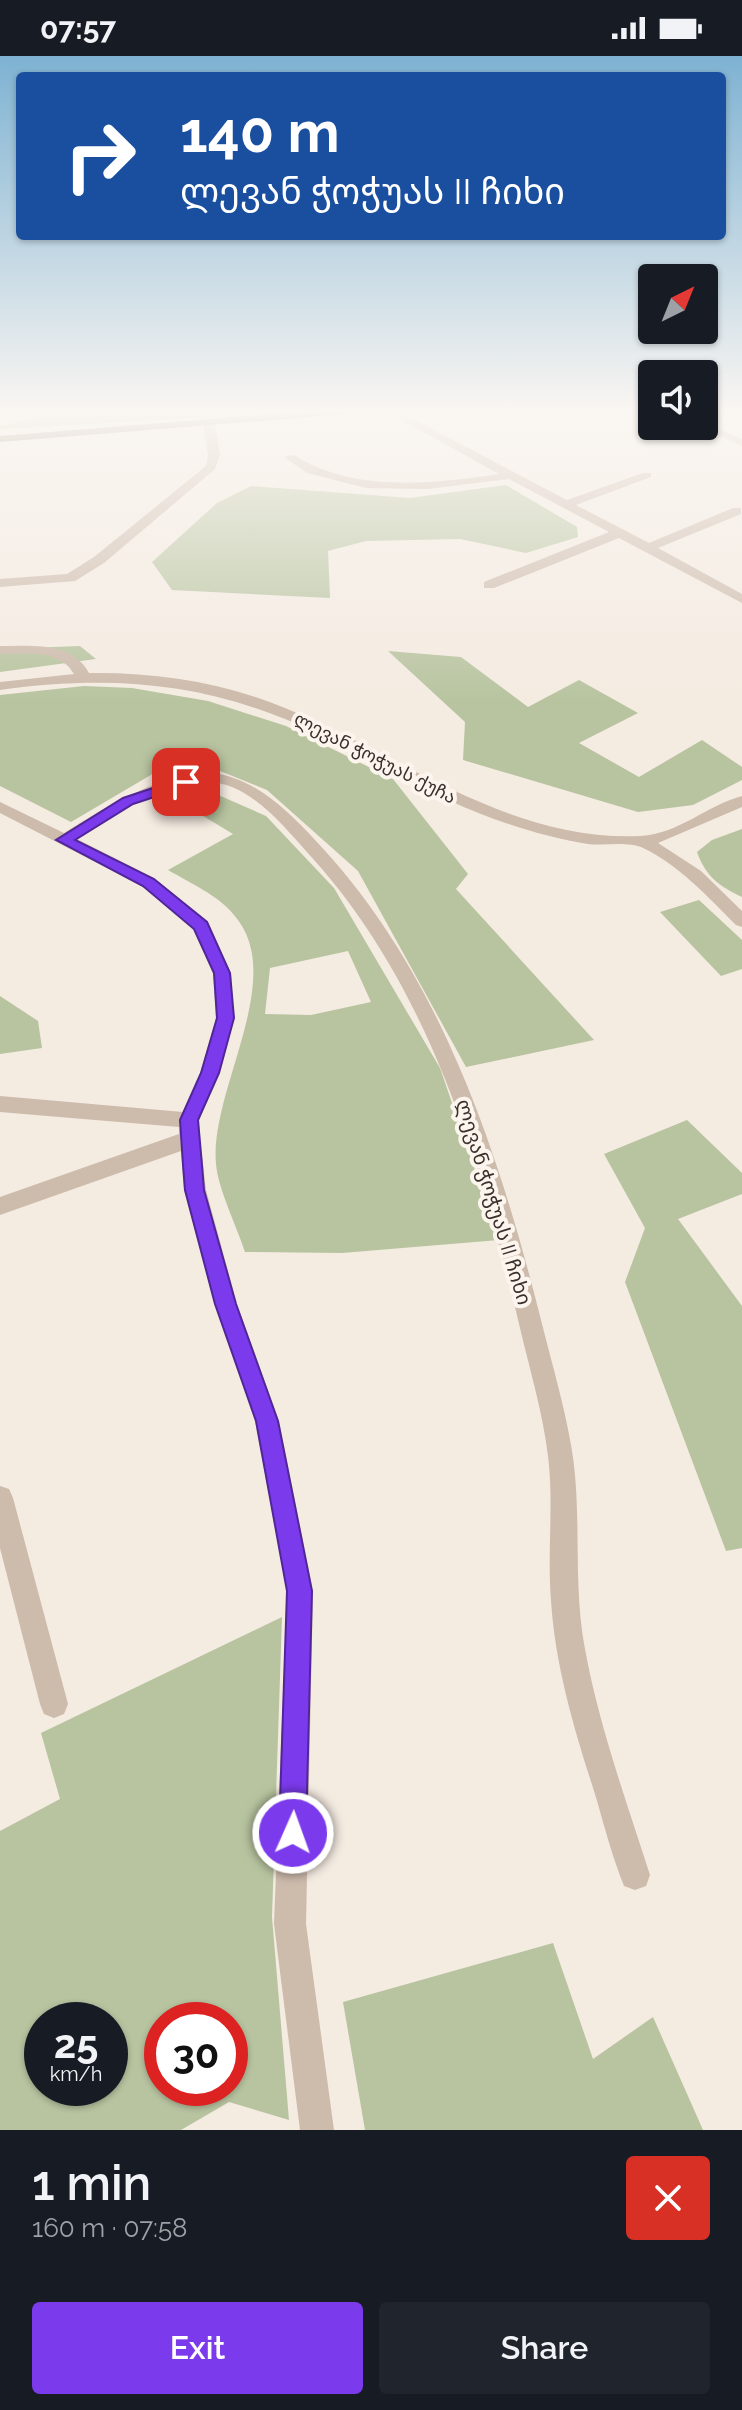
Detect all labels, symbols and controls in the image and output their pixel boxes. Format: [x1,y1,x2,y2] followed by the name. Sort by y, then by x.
[40,11,116,46] text: 07:57
[180,99,340,165] text: 140 m
[48,104,152,208] icon: right
[180,170,565,212] text: ლევან ჭოჭუას II ჩიხი
[638,264,718,344] north arrow
[638,264,718,440] map controls
[638,360,718,440] button: sound
[290,708,460,808] street label: ლევან ჭოჭუას ქუჩა
[152,748,220,816] pin
[164,760,208,804] icon: arrive
[450,1096,537,1308] street label: ლევან ჭოჭუას II ჩიხი
[251,1791,335,1875] position arrow
[144,2002,248,2106] speed limit sign: 30
[54,2020,98,2067] text: 25
[50,2062,102,2086] text: km/h
[32,2155,151,2211] text: 1 min
[626,2156,710,2240] button: close
[32,2213,188,2243] text: 160 m · 07:58
[32,2302,363,2394] button: Exit
[379,2302,710,2394] button: Share

